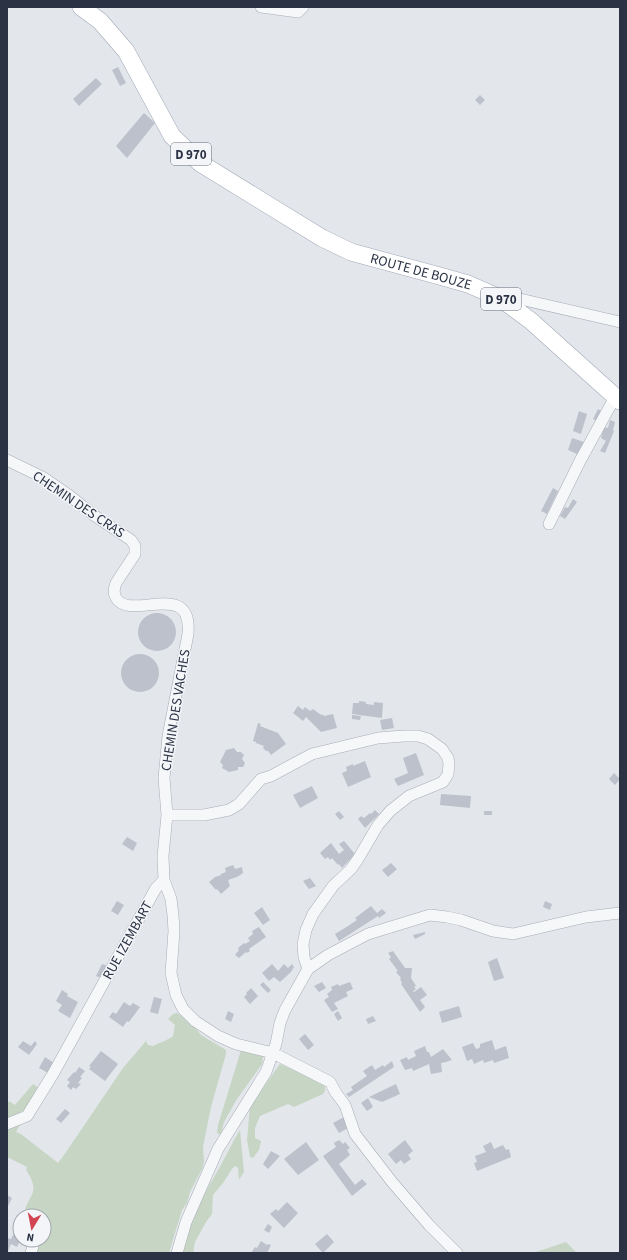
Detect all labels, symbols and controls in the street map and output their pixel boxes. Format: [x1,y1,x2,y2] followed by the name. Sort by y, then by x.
[171,143,211,165] road number: D 970
[368,249,474,296] street label: ROUTE DE BOUZE
[481,288,521,310] road number: D 970
[28,466,129,543] street label: CHEMIN DES CRAS
[156,648,195,772] street label: CHEMIN DES VACHES
[98,897,158,983] street label: RUE IZEMBART
[12,1208,52,1248] north arrow
[25,1229,35,1245] text: N

